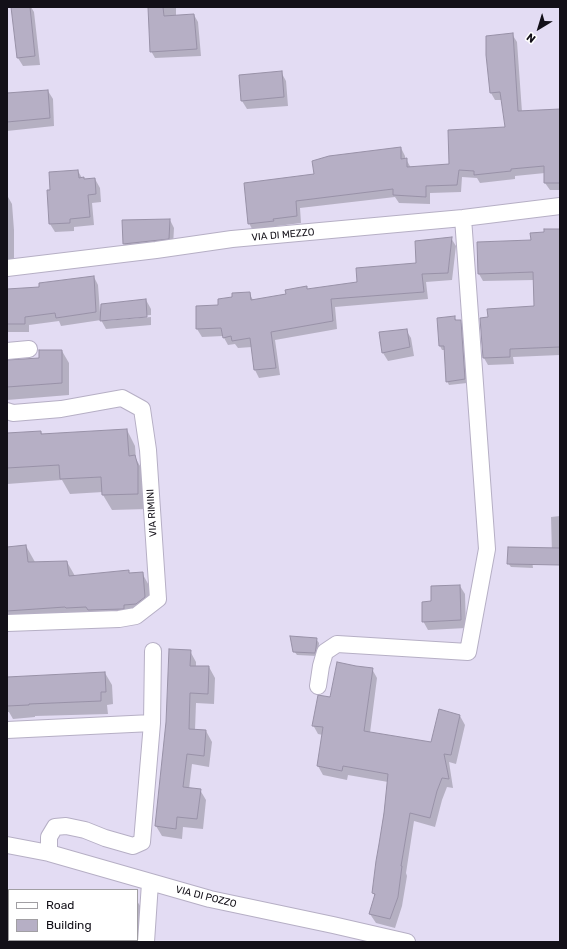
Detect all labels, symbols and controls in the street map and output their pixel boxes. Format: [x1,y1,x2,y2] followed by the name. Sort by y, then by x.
[519,8,559,48] north arrow
[524,30,538,45] text: N
[251,226,315,244] street label: VIA DI MEZZO
[144,489,160,537] street label: VIA RIMINI
[174,884,238,910] street label: VIA DI POZZO
[8,889,138,941] legend
[46,898,74,912] text: Road
[46,918,92,932] text: Building

